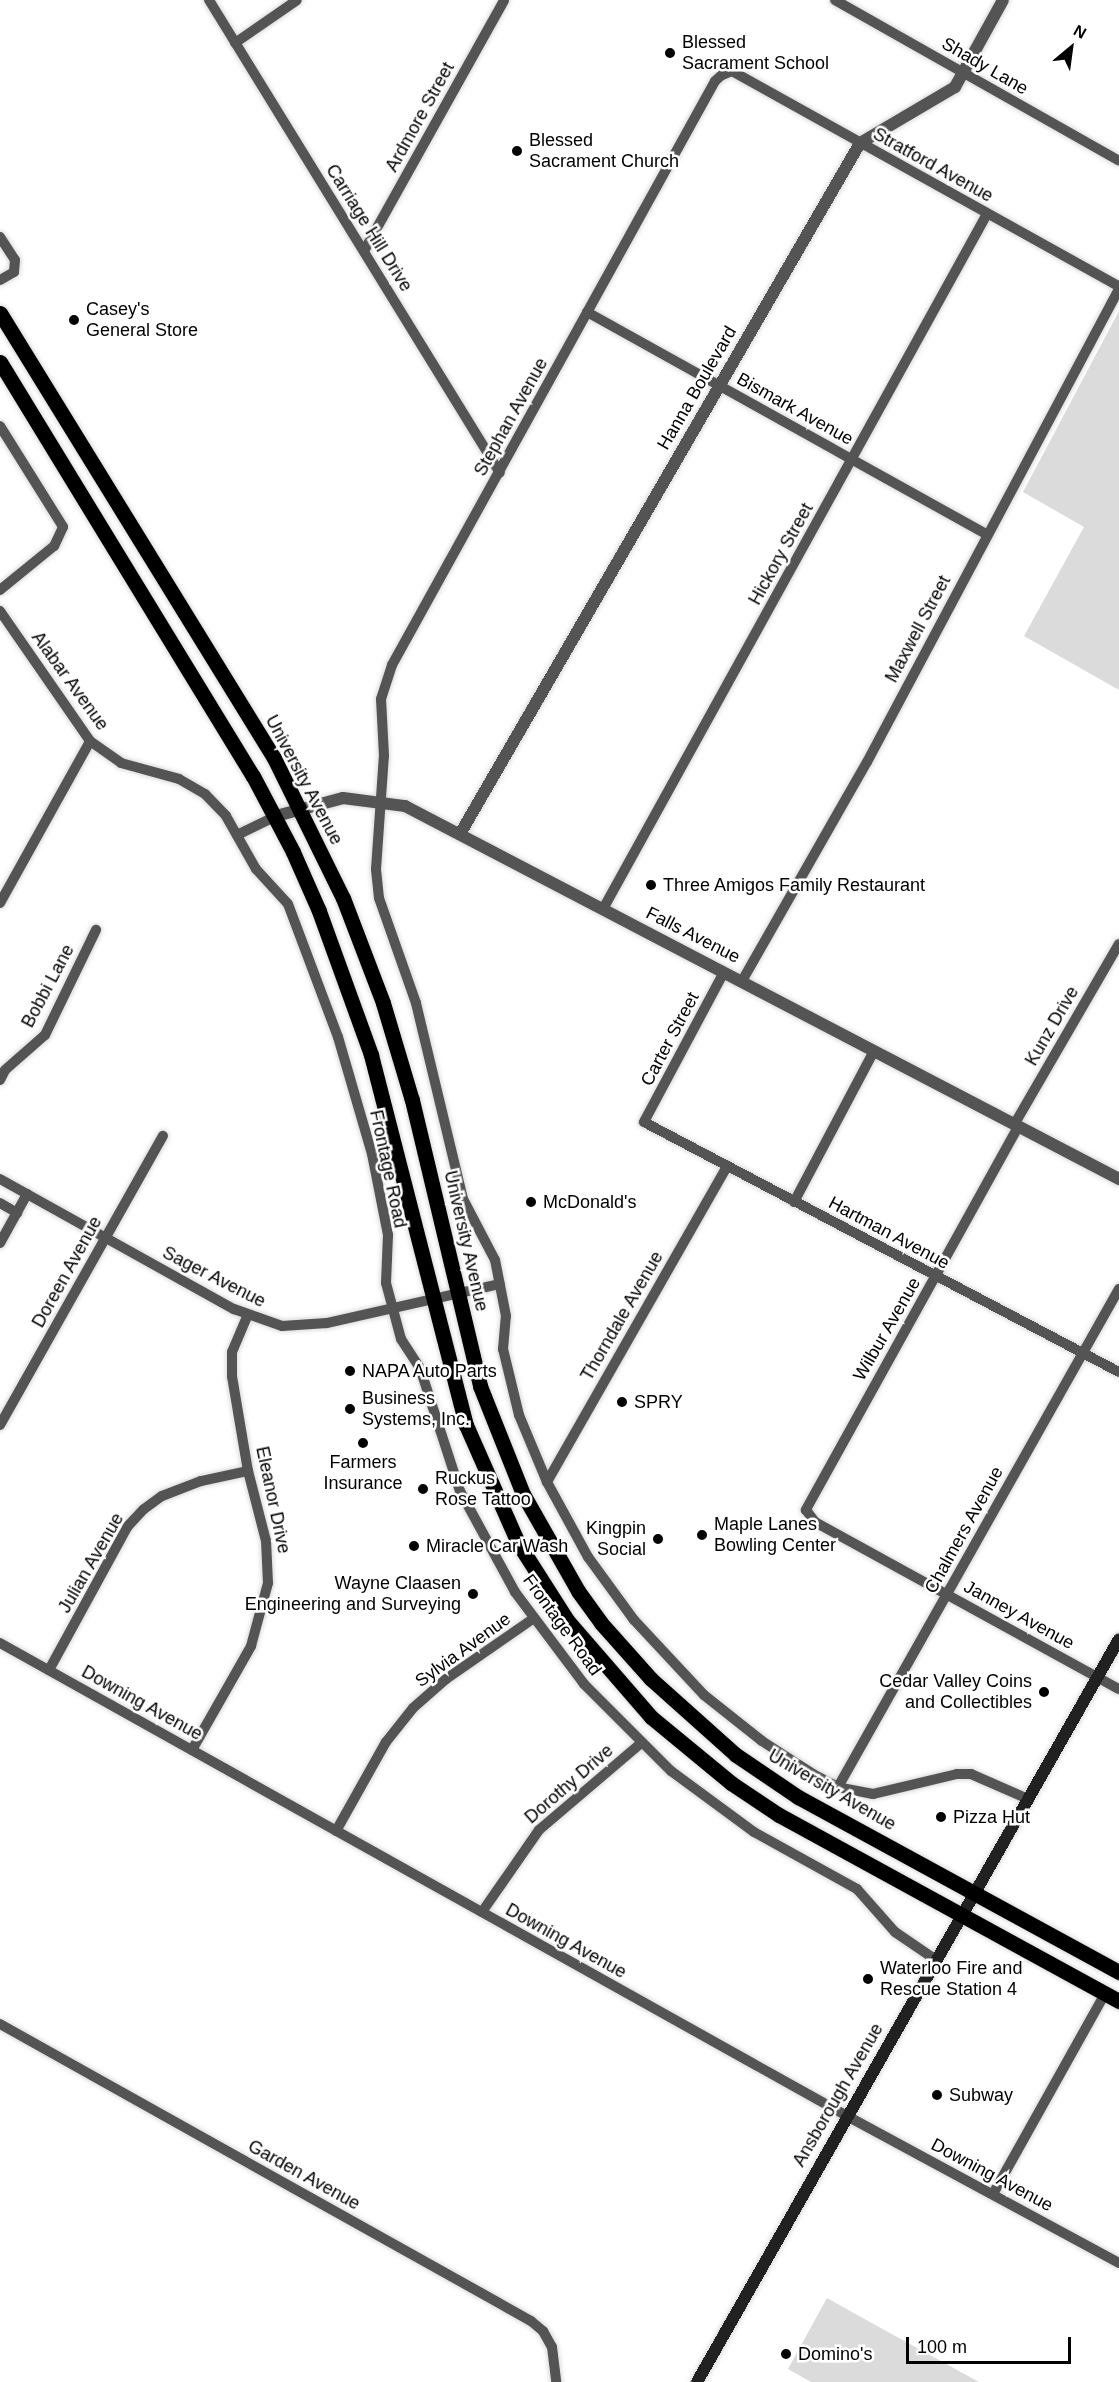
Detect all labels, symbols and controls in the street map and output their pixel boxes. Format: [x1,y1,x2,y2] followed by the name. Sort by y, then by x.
[1041,18,1101,78] north arrow
[1071,22,1089,42] text: N
[682,32,829,74] place label: Blessed Sacrament School
[938,33,1032,99] street label: Shady Lane
[663,46,677,60] marker: Blessed Sacrament School
[381,58,459,176] street label: Ardmore Street
[869,123,997,207] street label: Stratford Avenue
[529,130,679,172] place label: Blessed Sacrament Church
[510,144,524,158] marker: Blessed Sacrament Church
[321,160,417,296] street label: Carriage Hill Drive
[86,299,198,342] place label: Casey's General Store
[67,313,81,327] marker: Casey's General Store
[653,322,741,454] street label: Hanna Boulevard
[469,354,553,480] street label: Stephan Avenue
[733,368,857,450] street label: Bismark Avenue
[744,499,818,609] street label: Hickory Street
[881,572,955,686] street label: Maxwell Street
[27,627,113,735] street label: Alabar Avenue
[260,711,348,849] street label: University Avenue
[663,874,926,896] place label: Three Amigos Family Restaurant
[644,878,658,892] marker: Three Amigos Family Restaurant
[642,902,744,968] street label: Falls Avenue
[17,941,79,1031] street label: Bobbi Lane
[1021,982,1083,1070] street label: Kunz Drive
[636,988,704,1090] street label: Carter Street
[365,1108,411,1230] street label: Frontage Road
[439,1168,493,1314] street label: University Avenue
[543,1191,636,1213] place label: McDonald's
[824,1192,954,1274] street label: Hartman Avenue
[524,1195,538,1209] marker: McDonald's
[27,1212,107,1332] street label: Doreen Avenue
[158,1242,270,1312] street label: Sager Avenue
[576,1247,668,1385] street label: Thorndale Avenue
[848,1273,926,1385] street label: Wilbur Avenue
[362,1360,499,1382] place label: NAPA Auto Parts
[343,1364,357,1378] marker: NAPA Auto Parts
[362,1388,470,1430] place label: Business Systems, Inc.
[634,1391,683,1413] place label: SPRY
[615,1395,629,1409] marker: SPRY
[343,1402,357,1416] marker: Business Systems, Inc.
[356,1436,370,1450] marker: Farmers Insurance
[251,1444,295,1556] street label: Eleanor Drive
[323,1452,403,1494] place label: Farmers Insurance
[920,1462,1008,1598] street label: Chalmers Avenue
[435,1468,531,1510] place label: Ruckus Rose Tattoo
[416,1482,430,1496] marker: Ruckus Rose Tattoo
[53,1509,129,1617] street label: Julian Avenue
[714,1514,836,1556] place label: Maple Lanes Bowling Center
[586,1518,646,1561] place label: Kingpin Social
[695,1528,709,1542] marker: Maple Lanes Bowling Center
[651,1532,665,1546] marker: Kingpin Social
[426,1535,568,1557] place label: Miracle Car Wash
[407,1539,421,1553] marker: Miracle Car Wash
[518,1570,606,1680] street label: Frontage Road
[245,1573,461,1616] place label: Wayne Claasen Engineering and Surveying
[960,1576,1078,1654] street label: Janney Avenue
[466,1587,480,1601] marker: Wayne Claasen Engineering and Surveying
[411,1608,515,1692] street label: Sylvia Avenue
[77,1661,207,1745] street label: Downing Avenue
[879,1671,1032,1714] place label: Cedar Valley Coins and Collectibles
[1037,1685,1051,1699] marker: Cedar Valley Coins and Collectibles
[520,1740,618,1828] street label: Dorothy Drive
[764,1744,900,1836] street label: University Avenue
[953,1806,1030,1828] place label: Pizza Hut
[934,1810,948,1824] marker: Pizza Hut
[501,1899,631,1983] street label: Downing Avenue
[880,1958,1022,2000] place label: Waterloo Fire and Rescue Station 4
[861,1972,875,1986] marker: Waterloo Fire and Rescue Station 4
[788,2019,888,2171] street label: Ansborough Avenue
[949,2084,1013,2106] place label: Subway
[930,2088,944,2102] marker: Subway
[927,2134,1057,2216] street label: Downing Avenue
[244,2135,364,2215] street label: Garden Avenue
[909,2325,1074,2363] scale bar
[917,2337,967,2357] text: 100 m
[798,2343,872,2365] place label: Domino's
[779,2347,793,2361] marker: Domino's

